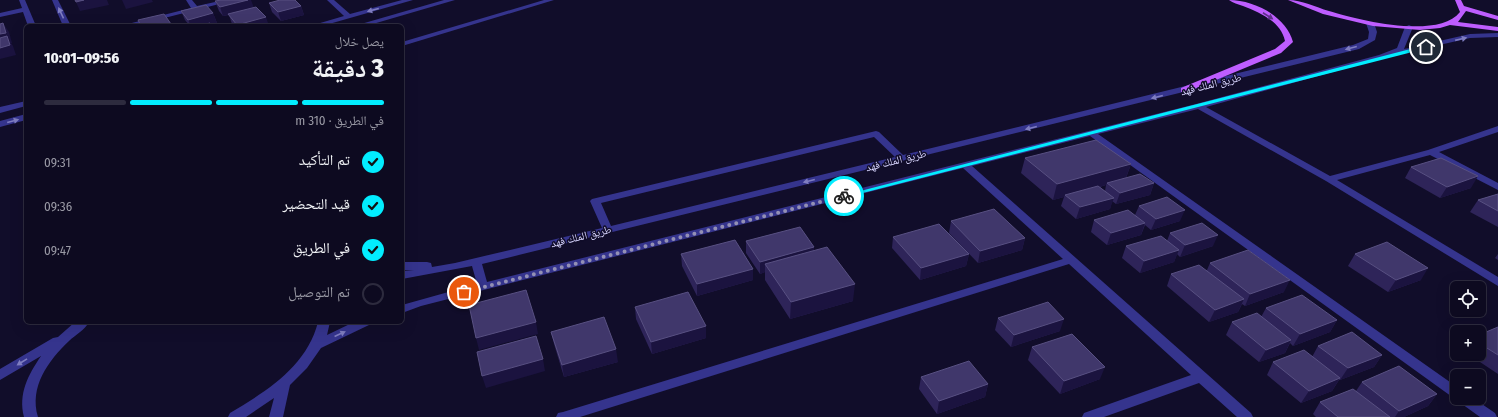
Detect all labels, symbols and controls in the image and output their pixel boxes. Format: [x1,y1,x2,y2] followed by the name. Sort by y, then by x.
[58,7,64,19] one-way arrow
[367,7,379,13] one-way arrow
[1262,13,1273,20] one-way arrow
[1409,30,1443,64] pin
[335,34,384,49] text: يصل خلال
[1454,35,1467,41] one-way arrow
[1415,36,1437,58] icon: home
[1345,45,1357,51] one-way arrow
[44,49,119,67] text: 09:56–10:01
[312,53,384,84] text: 3 دقيقة
[1179,71,1243,98] street label: طريق الملك فهد
[1151,94,1163,100] one-way arrow
[295,113,384,128] text: في الطريق · 310 m
[7,118,19,124] one-way arrow
[1025,125,1037,131] one-way arrow
[864,147,928,174] street label: طريق الملك فهد
[299,151,350,169] text: تم التأكيد
[362,151,384,173] icon: check
[44,155,70,170] text: 09:31
[824,176,864,216] courier
[803,179,815,185] one-way arrow
[833,185,855,207] icon: bike
[282,195,350,213] text: قيد التحضير
[362,195,384,217] icon: check
[44,199,72,214] text: 09:36
[549,223,613,250] street label: طريق الملك فهد
[293,239,350,257] text: في الطريق
[362,239,384,261] icon: check
[44,243,71,258] text: 09:47
[447,275,481,309] pin
[453,281,475,303] icon: bag
[1450,281,1486,405] map controls
[1450,281,1486,317] button: locate
[288,283,350,301] text: تم التوصيل
[1450,325,1486,361] button: +
[335,331,346,337] one-way arrow
[17,358,27,366] one-way arrow
[1450,369,1486,405] button: −

